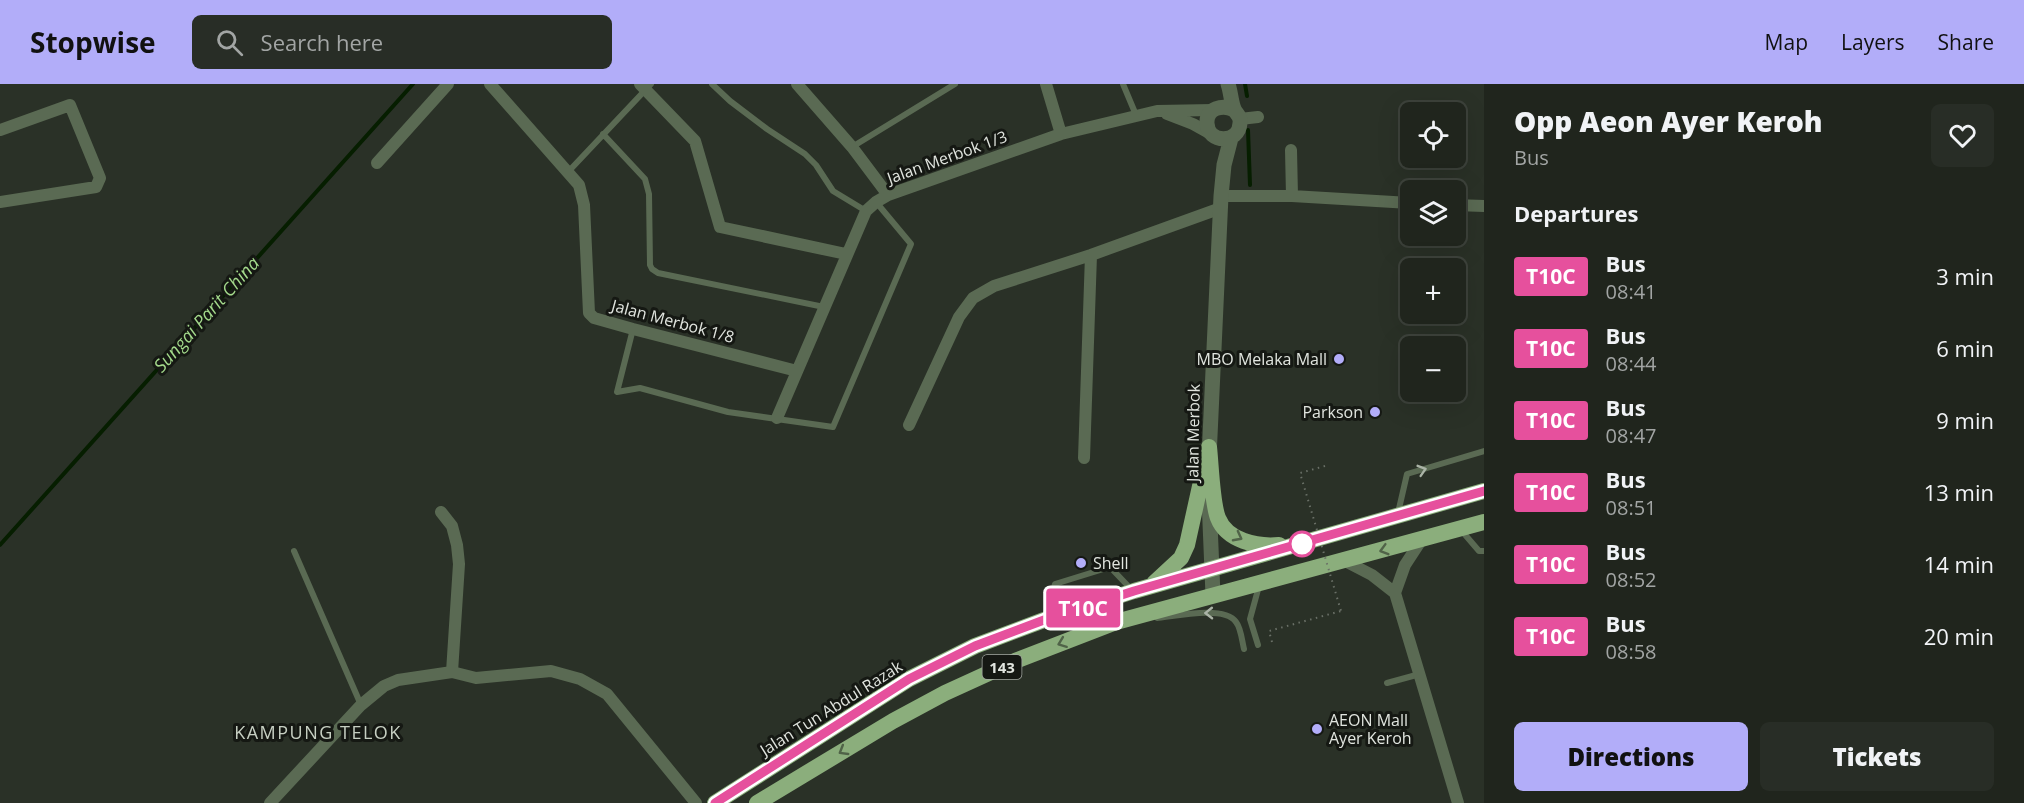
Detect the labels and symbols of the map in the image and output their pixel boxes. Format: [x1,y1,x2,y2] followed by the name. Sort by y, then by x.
[882,125,1010,190] street label: Jalan Merbok 1/3
[148,251,264,377] water label: Sungai Parit China
[607,294,737,348] street label: Jalan Merbok 1/8
[1197,348,1327,370] place label: MBO Melaka Mall
[1332,352,1346,366] marker: MBO Melaka Mall
[1181,383,1205,484] street label: Jalan Merbok
[1302,401,1363,423] place label: Parkson
[1368,405,1382,419] marker: Parkson
[1416,465,1427,477] one-way arrow
[1232,530,1242,541] one-way arrow
[1289,531,1315,557] unlabelled marker
[1379,543,1390,555] one-way arrow
[1093,552,1129,574] place label: Shell
[1074,556,1088,570] marker: Shell
[1041,588,1125,628] line badge: T10C
[1204,607,1213,620] one-way arrow
[1057,636,1068,648] one-way arrow
[754,655,907,762] street label: Jalan Tun Abdul Razak
[982,655,1022,679] road number: 143
[1329,709,1412,749] place label: AEON Mall Ayer Keroh
[234,720,402,744] district label: KAMPUNG TELOK
[1310,722,1324,736] marker: AEON Mall Ayer Keroh
[839,744,849,756] one-way arrow

